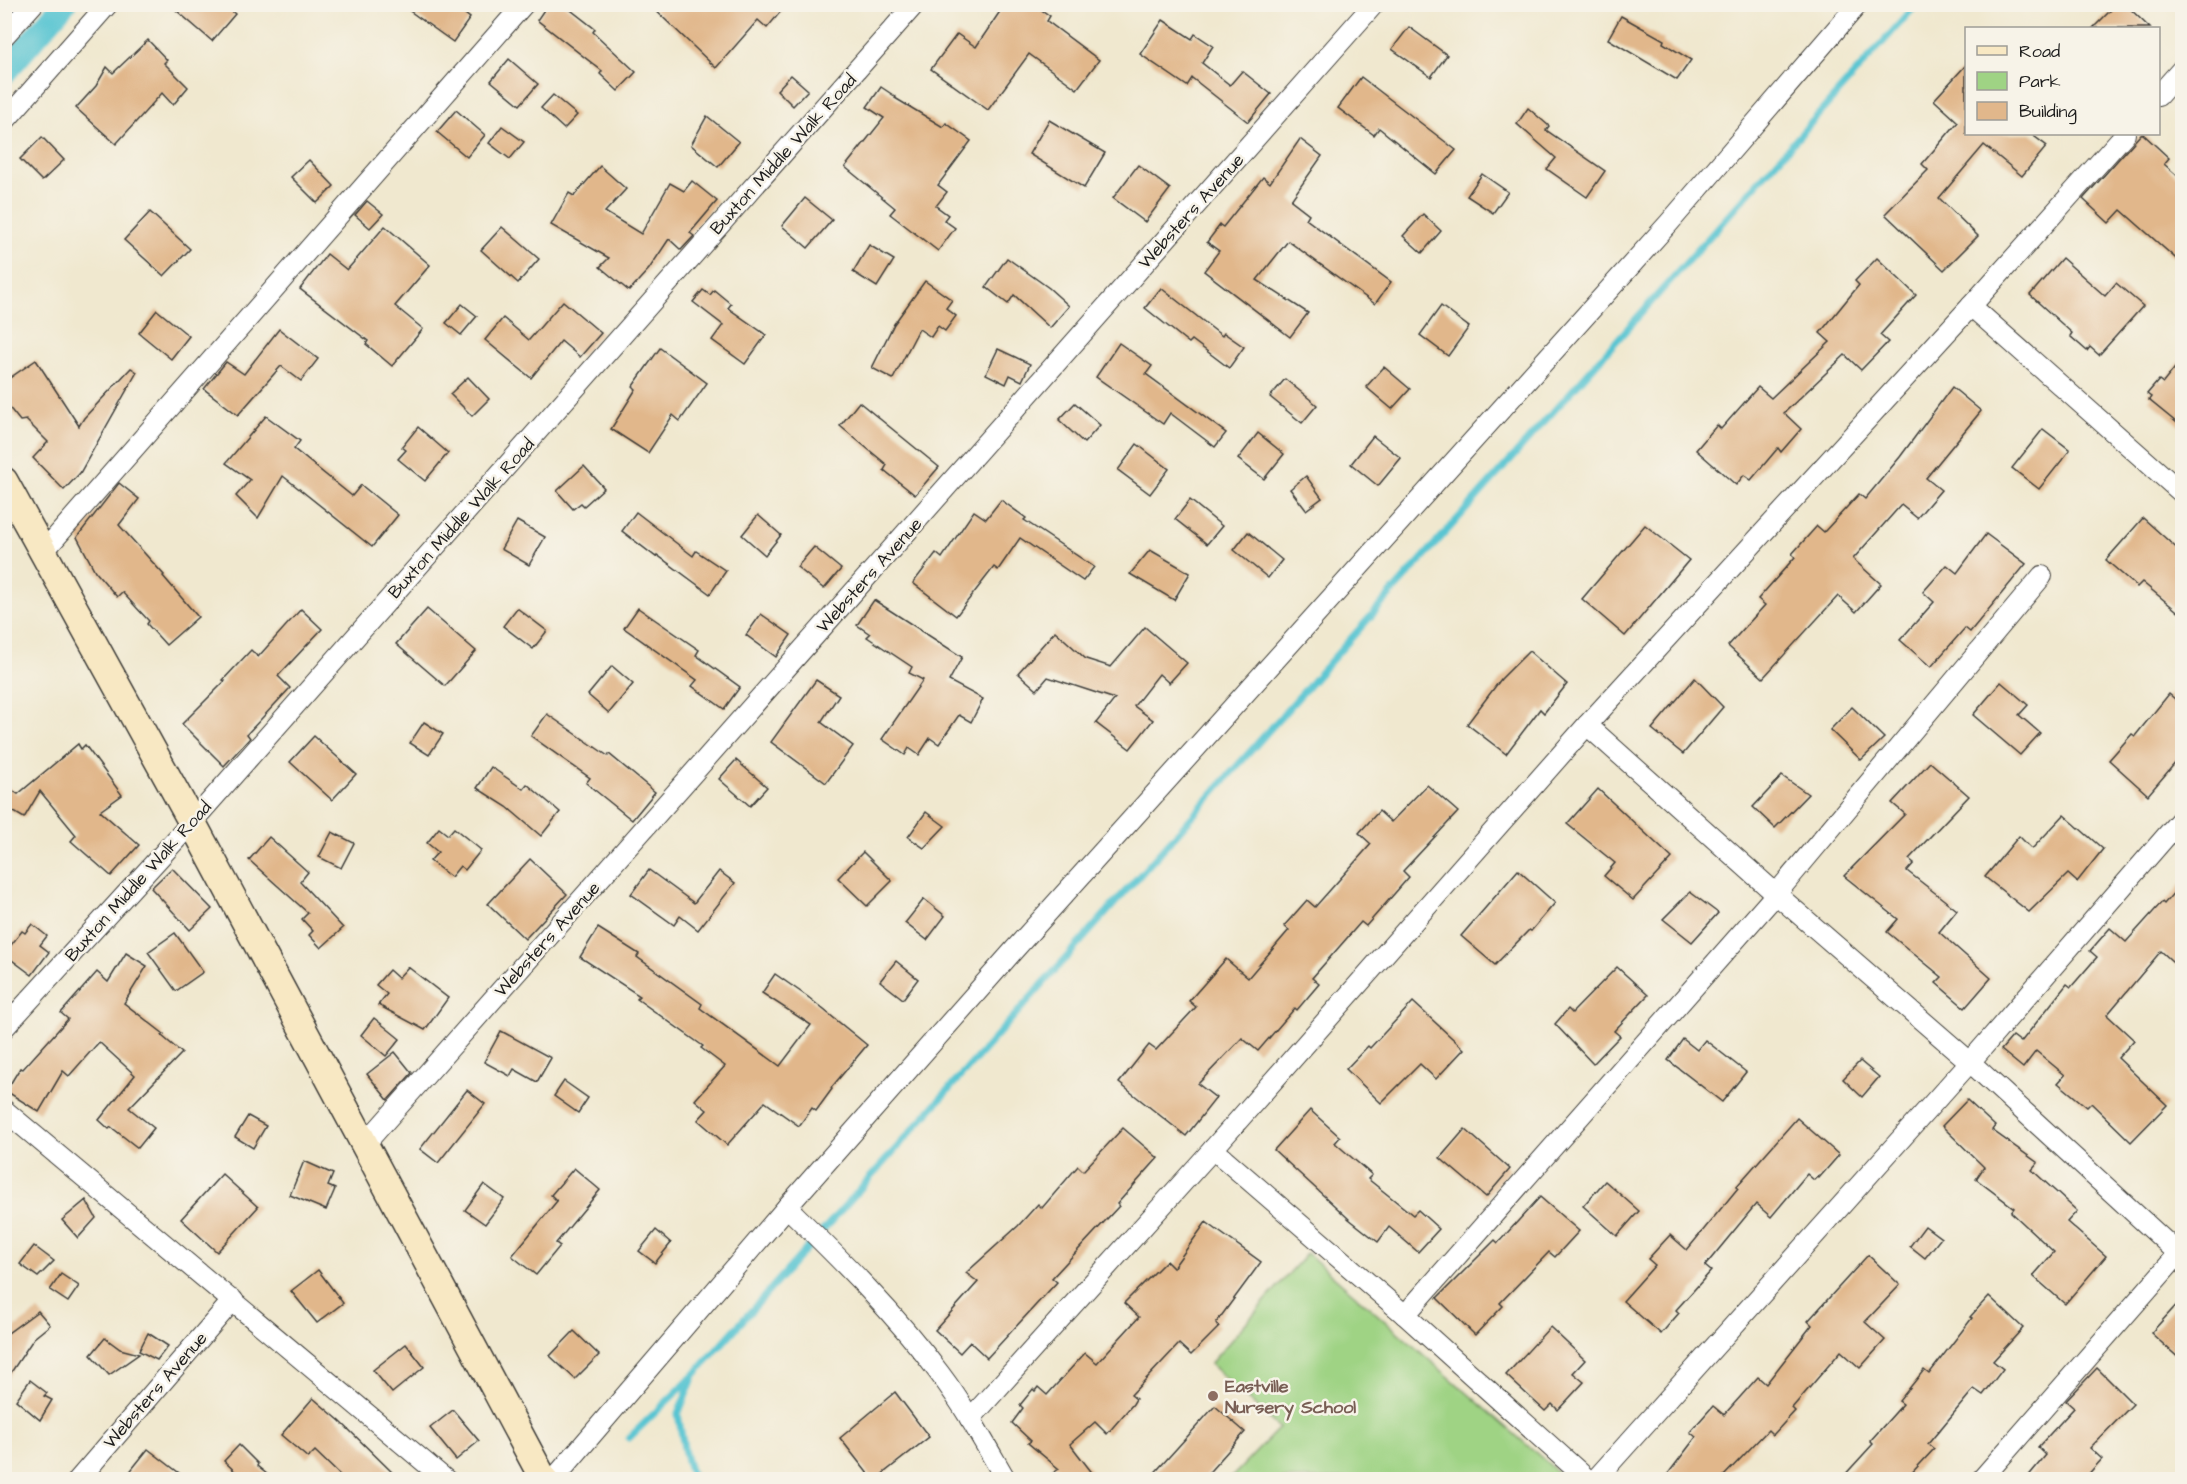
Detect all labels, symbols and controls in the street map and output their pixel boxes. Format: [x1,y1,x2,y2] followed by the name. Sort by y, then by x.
[1965,27,2160,135] legend
[2019,39,2060,64] text: Road
[704,69,862,240] street label: Buxton Middle Walk Road
[2019,69,2061,94] text: Park
[2019,99,2077,125] text: Building
[1133,148,1250,274] street label: Websters Avenue
[382,433,540,604] street label: Buxton Middle Walk Road
[811,512,928,638] street label: Websters Avenue
[59,796,217,967] street label: Buxton Middle Walk Road
[489,876,606,1002] street label: Websters Avenue
[98,1326,213,1454] street label: Websters Avenue
[1225,1374,1356,1421] place label: Eastville Nursery School
[1206,1389,1220,1403] marker: Eastville Nursery School

